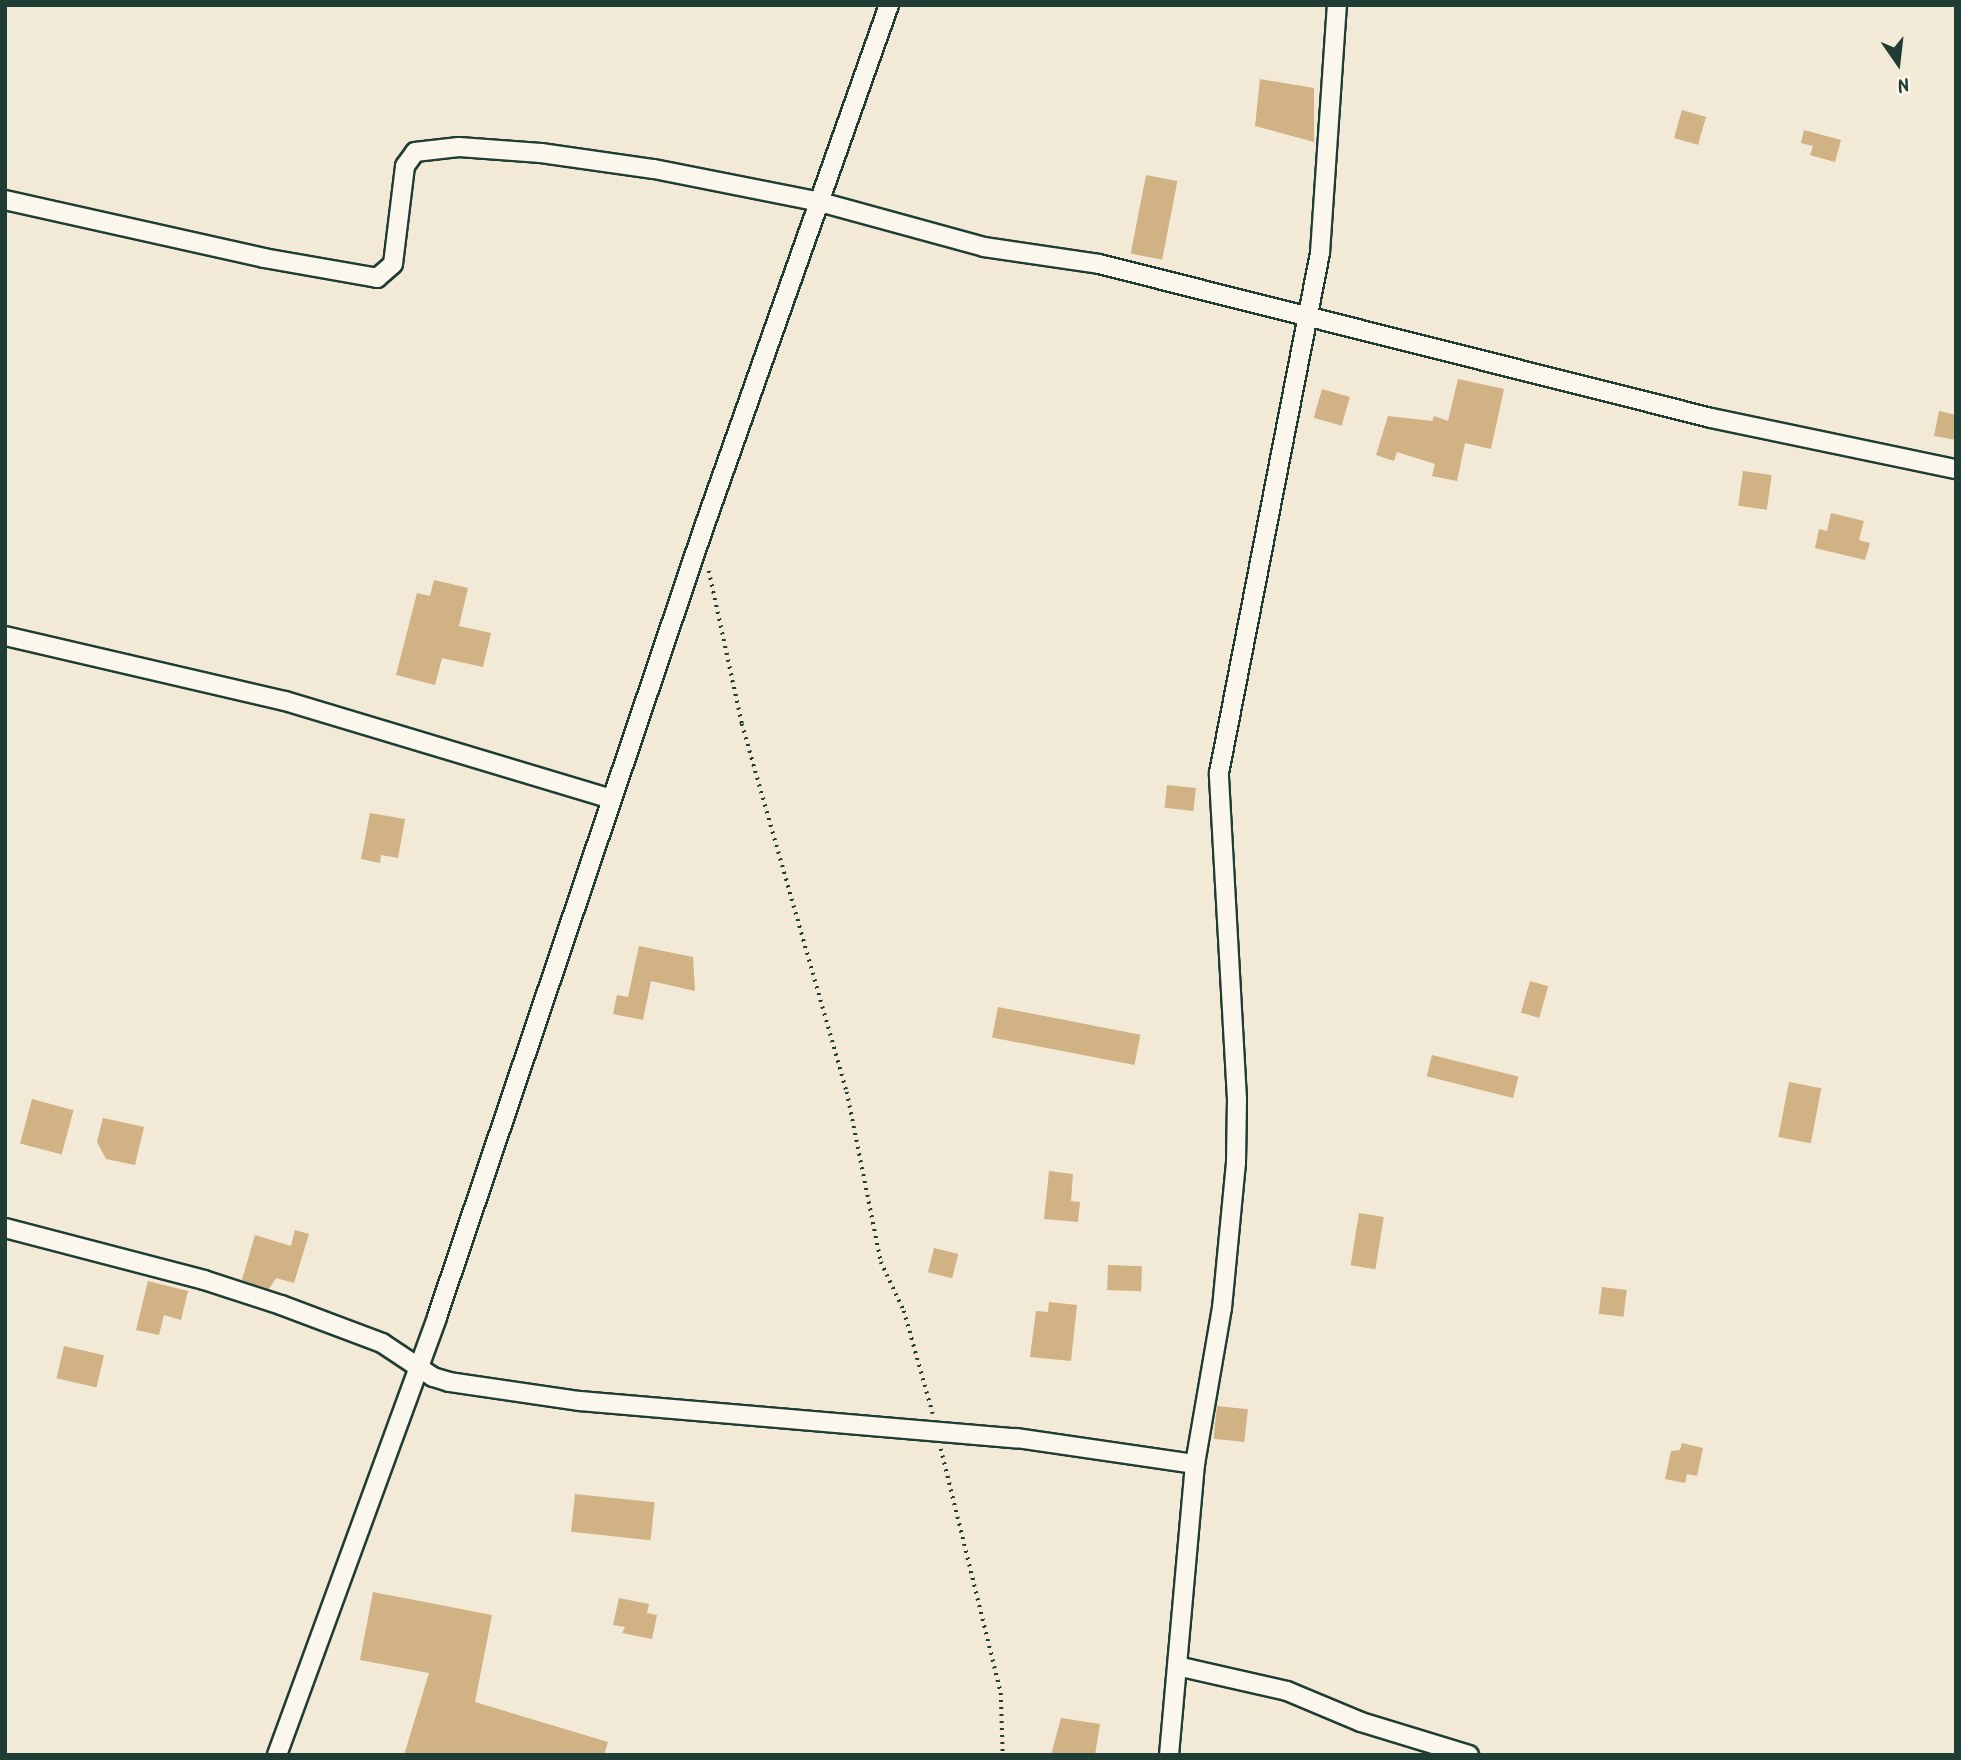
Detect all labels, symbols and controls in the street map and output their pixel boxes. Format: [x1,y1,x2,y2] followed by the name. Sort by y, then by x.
[1863,28,1933,98] north arrow
[1894,67,1913,99] text: N

